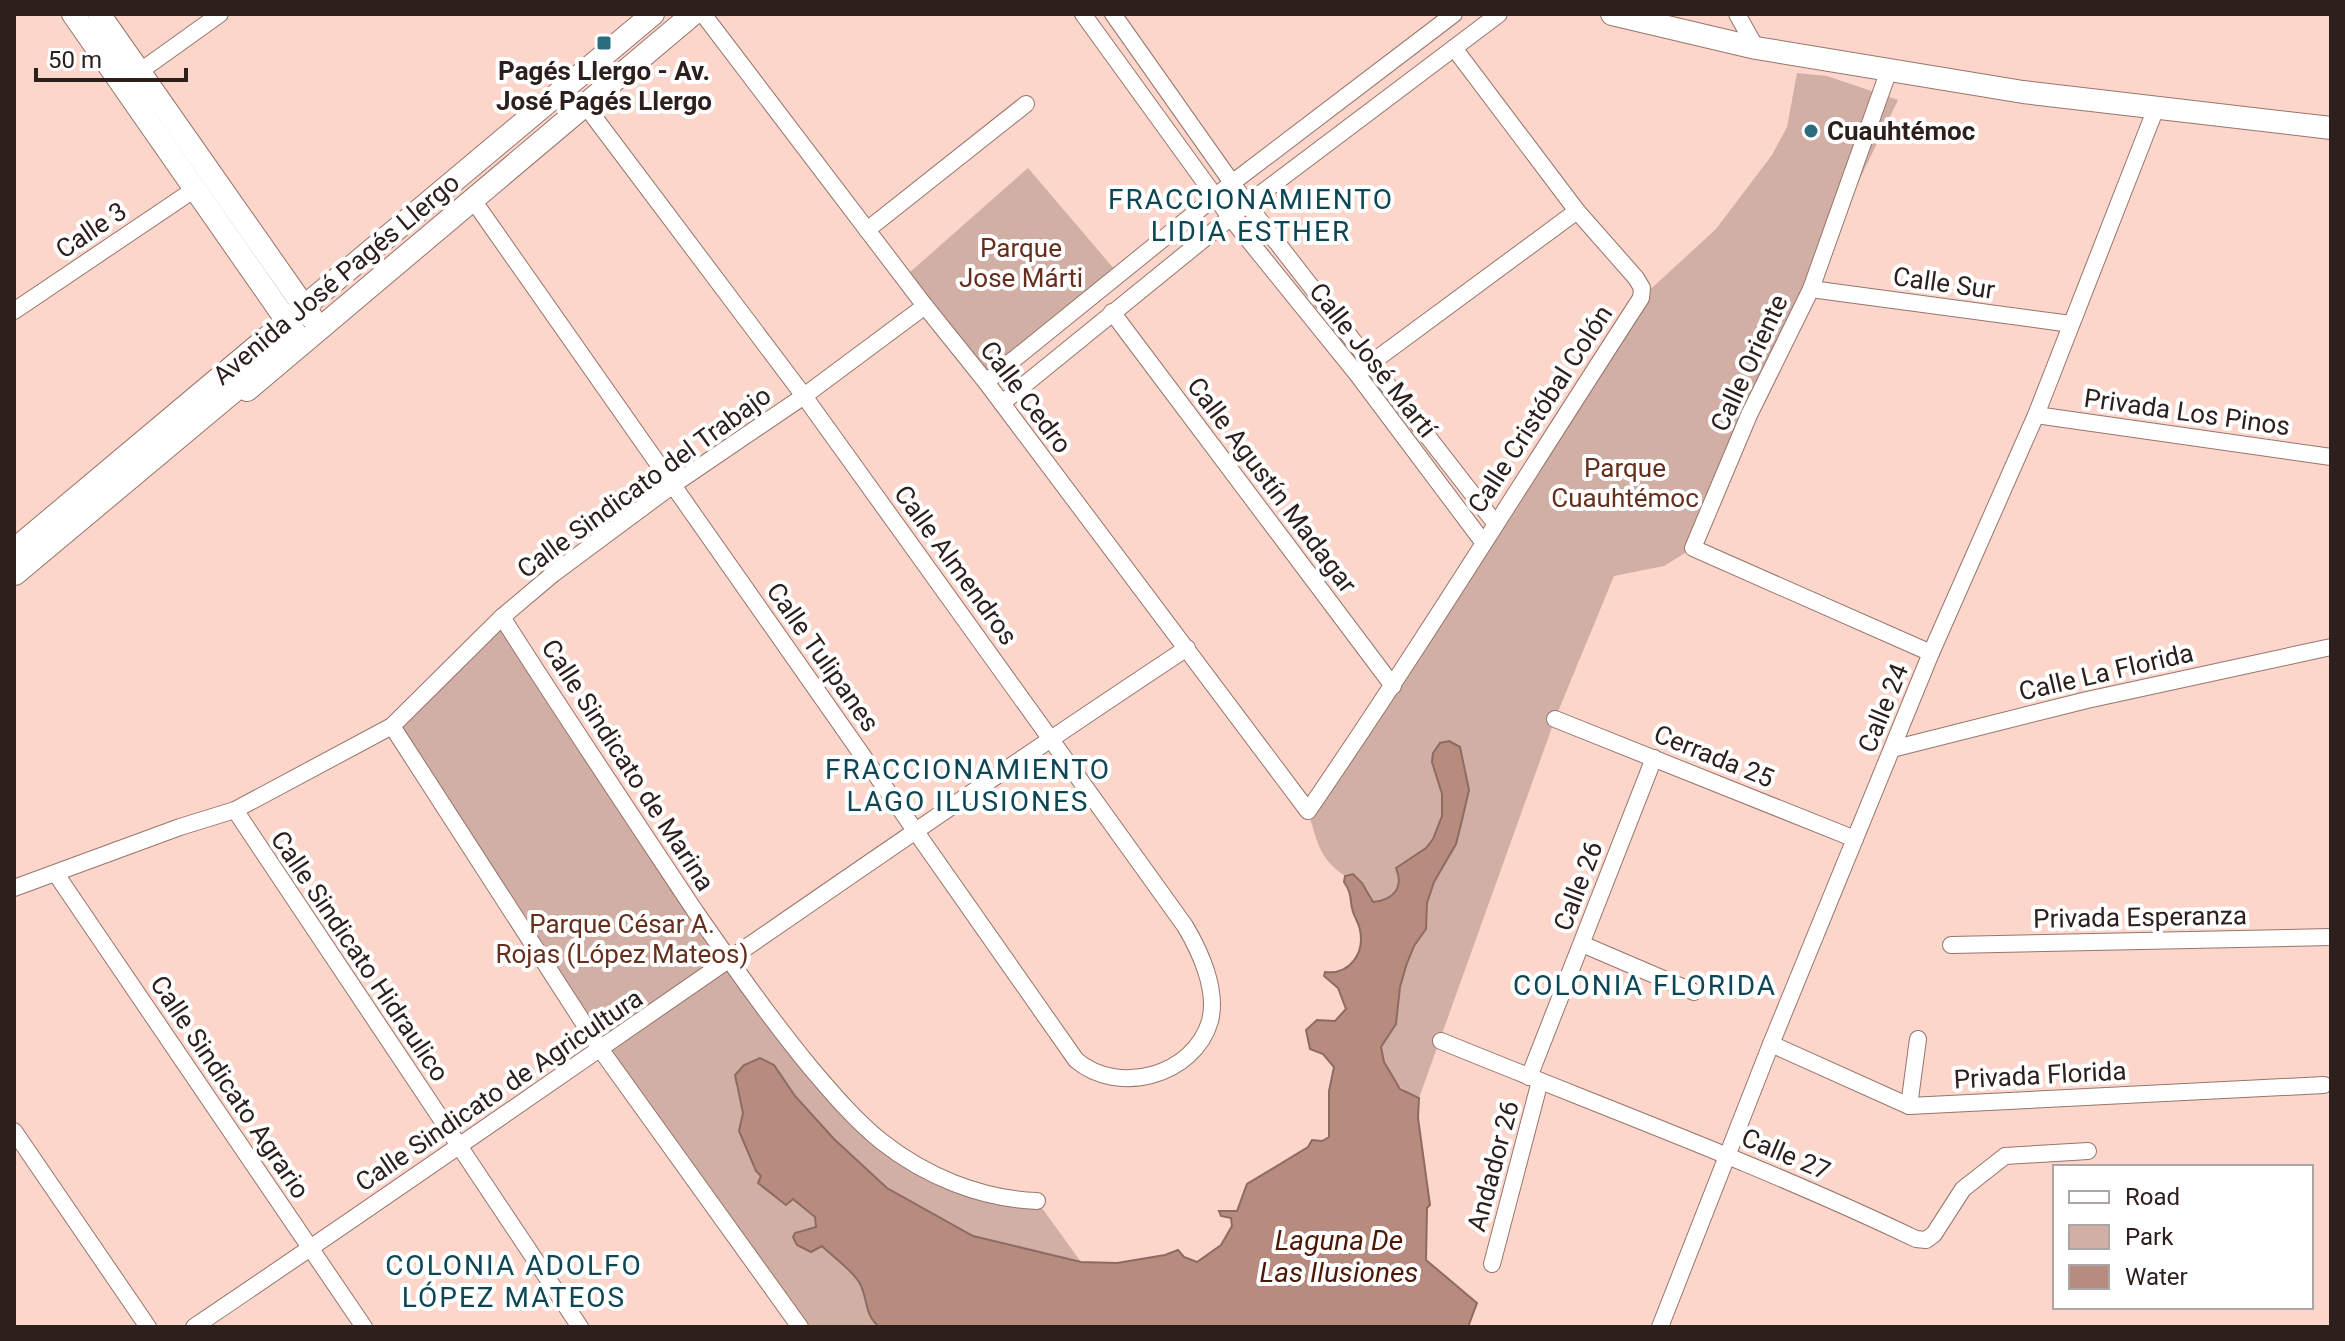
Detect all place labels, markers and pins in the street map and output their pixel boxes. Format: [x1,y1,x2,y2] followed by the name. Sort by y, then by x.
[595,34,613,52] marker: Pagés Llergo - Av. José Pagés Llergo
[496,56,712,116] place label: Pagés Llergo - Av. José Pagés Llergo
[1827,116,1975,146] place label: Cuauhtémoc
[1802,122,1820,140] marker: Cuauhtémoc

